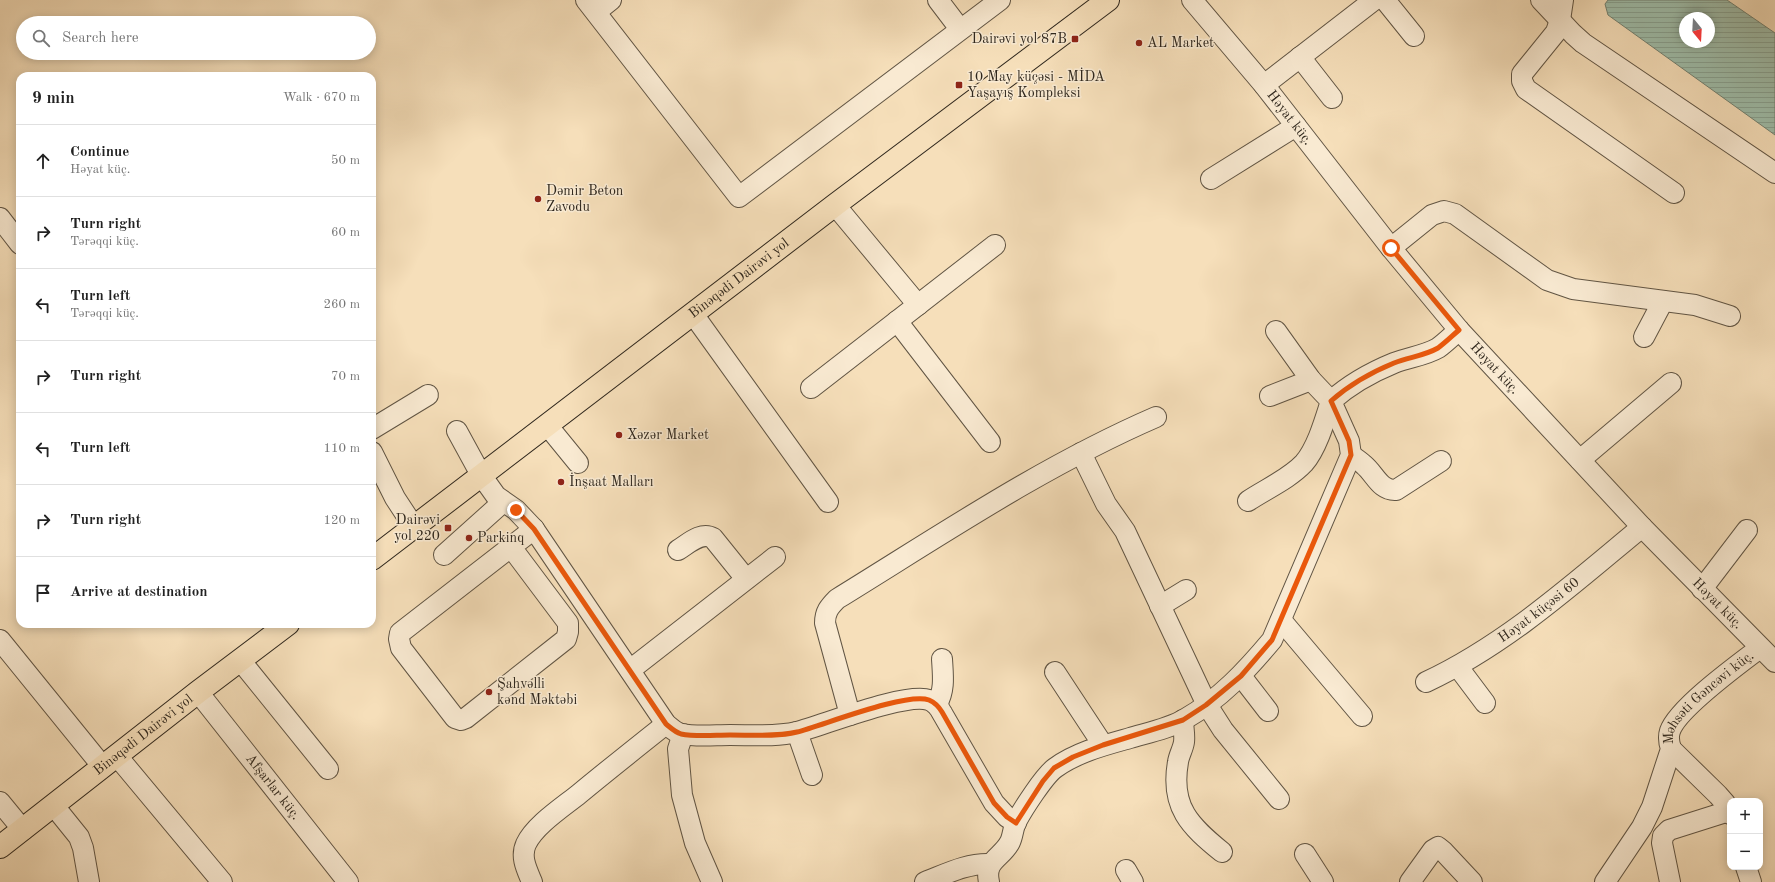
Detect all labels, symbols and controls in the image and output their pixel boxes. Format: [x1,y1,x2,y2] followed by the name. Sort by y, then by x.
[1679,12,1715,48] north arrow
[16,16,376,60] search box
[30,27,52,49] icon: search
[62,31,139,46] text: Search here
[971,32,1067,46] place label: Dairəvi yol 87B
[1070,34,1080,44] marker: Dairəvi yol 87B
[1147,36,1214,50] place label: AL Market
[1134,38,1144,48] marker: AL Market
[967,67,1105,100] place label: 10 May küçəsi - MİDA Yaşayış Kompleksi
[954,80,964,90] marker: 10 May küçəsi - MİDA Yaşayış Kompleksi
[1264,88,1315,148] street label: Həyat küç.
[32,90,75,107] text: 9 min
[283,91,360,104] text: Walk · 670 m
[70,145,129,160] text: Continue
[32,150,54,172] icon: ahead
[331,154,360,167] text: 50 m
[70,163,130,176] text: Həyat küç.
[546,184,624,214] place label: Dəmir Beton Zavodu
[533,194,543,204] marker: Dəmir Beton Zavodu
[70,217,141,232] text: Turn right
[32,222,54,244] icon: right
[331,226,360,239] text: 60 m
[70,235,139,248] text: Tərəqqi küç.
[686,236,792,321] street label: Binəqədi Dairəvi yol
[1382,239,1400,257] route start
[70,289,130,304] text: Turn left
[32,294,54,316] icon: left
[323,298,360,311] text: 260 m
[70,307,139,320] text: Tərəqqi küç.
[1467,340,1522,397] street label: Həyat küç.
[32,366,54,388] icon: right
[70,369,141,384] text: Turn right
[331,370,360,383] text: 70 m
[627,428,709,442] place label: Xəzər Market
[614,430,624,440] marker: Xəzər Market
[32,438,54,460] icon: left
[70,441,130,456] text: Turn left
[323,442,360,455] text: 110 m
[569,472,654,489] place label: İnşaat Malları
[556,477,566,487] marker: İnşaat Malları
[507,501,525,519] route end
[32,510,54,532] icon: right
[70,513,141,528] text: Turn right
[394,513,440,543] place label: Dairəvi yol 220
[323,514,360,527] text: 120 m
[443,523,453,533] marker: Dairəvi yol 220
[477,531,524,545] place label: Parkinq
[464,533,474,543] marker: Parkinq
[1496,575,1582,645] street label: Həyat küçəsi 60
[1690,576,1745,632] street label: Həyat küç.
[32,582,54,604] icon: arrive
[70,585,208,600] text: Arrive at destination
[1662,648,1756,745] street label: Məhsəti Gəncəvi küç.
[497,677,577,707] place label: Şahvəlli kənd Məktəbi
[484,687,494,697] marker: Şahvəlli kənd Məktəbi
[91,692,196,778] street label: Binəqədi Dairəvi yol
[243,752,303,822] street label: Afşarlar küç.
[1727,798,1763,870] map controls
[1727,798,1763,834] button: +
[1727,834,1763,870] button: −

